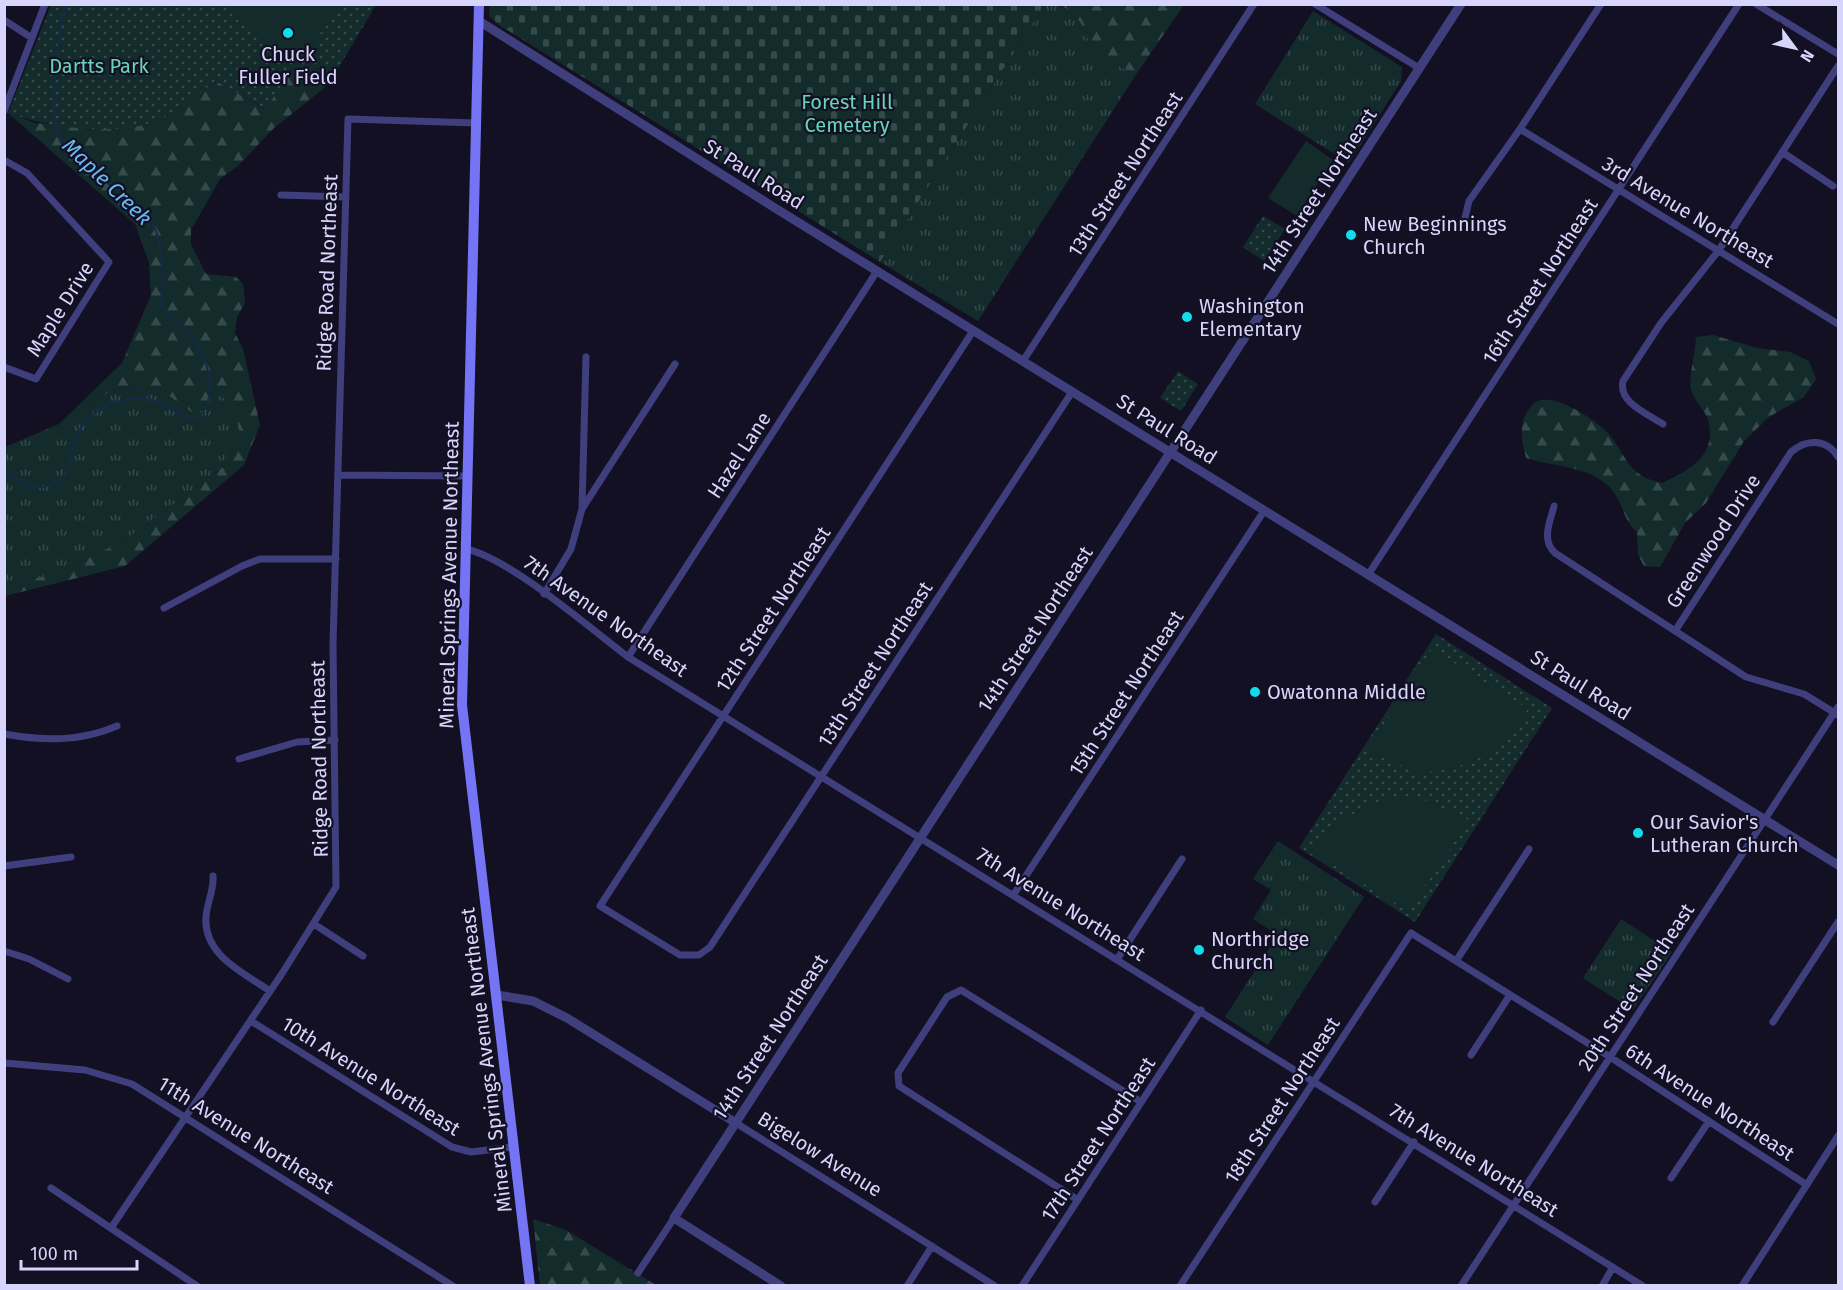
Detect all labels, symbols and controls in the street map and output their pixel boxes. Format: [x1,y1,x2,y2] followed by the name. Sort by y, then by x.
[1765,18,1825,78] north arrow
[281,26,295,40] marker: Chuck Fuller Field
[238,42,338,89] place label: Chuck Fuller Field
[1796,46,1818,66] text: N
[49,54,150,78] park label: Dartts Park
[1063,86,1188,261] street label: 13th Street Northeast
[801,90,893,137] park label: Forest Hill Cemetery
[1256,103,1382,278] street label: 14th Street Northeast
[57,133,157,231] water label: Maple Creek
[699,134,809,214] street label: St Paul Road
[1598,151,1779,273] street label: 3rd Avenue Northeast
[312,173,342,372] street label: Ridge Road Northeast
[1477,193,1603,368] street label: 16th Street Northeast
[1363,212,1507,259] place label: New Beginnings Church
[1344,228,1358,242] marker: New Beginnings Church
[21,257,99,361] street label: Maple Drive
[1199,294,1305,341] place label: Washington Elementary
[1180,310,1194,324] marker: Washington Elementary
[1112,389,1222,469] street label: St Paul Road
[702,407,776,503] street label: Hazel Lane
[434,421,464,729] street label: Mineral Springs Avenue Northeast
[1661,469,1765,613] street label: Greenwood Drive
[711,521,836,696] street label: 12th Street Northeast
[972,541,1098,716] street label: 14th Street Northeast
[519,550,693,682] street label: 7th Avenue Northeast
[813,576,938,751] street label: 13th Street Northeast
[1064,605,1189,780] street label: 15th Street Northeast
[1526,645,1636,725] street label: St Paul Road
[305,659,333,858] street label: Ridge Road Northeast
[1267,680,1426,704] place label: Owatonna Middle
[1248,685,1262,699] marker: Owatonna Middle
[1650,810,1799,857] place label: Our Savior's Lutheran Church
[1631,826,1645,840] marker: Our Savior's Lutheran Church
[972,842,1151,966] street label: 7th Avenue Northeast
[1573,898,1700,1075] street label: 20th Street Northeast
[455,905,517,1214] street label: Mineral Springs Avenue Northeast
[1211,927,1309,974] place label: Northridge Church
[1192,943,1206,957] marker: Northridge Church
[707,949,833,1124] street label: 14th Street Northeast
[277,1011,465,1141] street label: 10th Avenue Northeast
[1219,1012,1345,1188] street label: 18th Street Northeast
[1621,1038,1800,1166] street label: 6th Avenue Northeast
[1036,1052,1161,1226] street label: 17th Street Northeast
[154,1071,339,1199] street label: 11th Avenue Northeast
[1385,1098,1564,1222] street label: 7th Avenue Northeast
[753,1106,887,1202] street label: Bigelow Avenue
[21,1233,136,1271] scale bar
[30,1243,78,1265] text: 100 m

